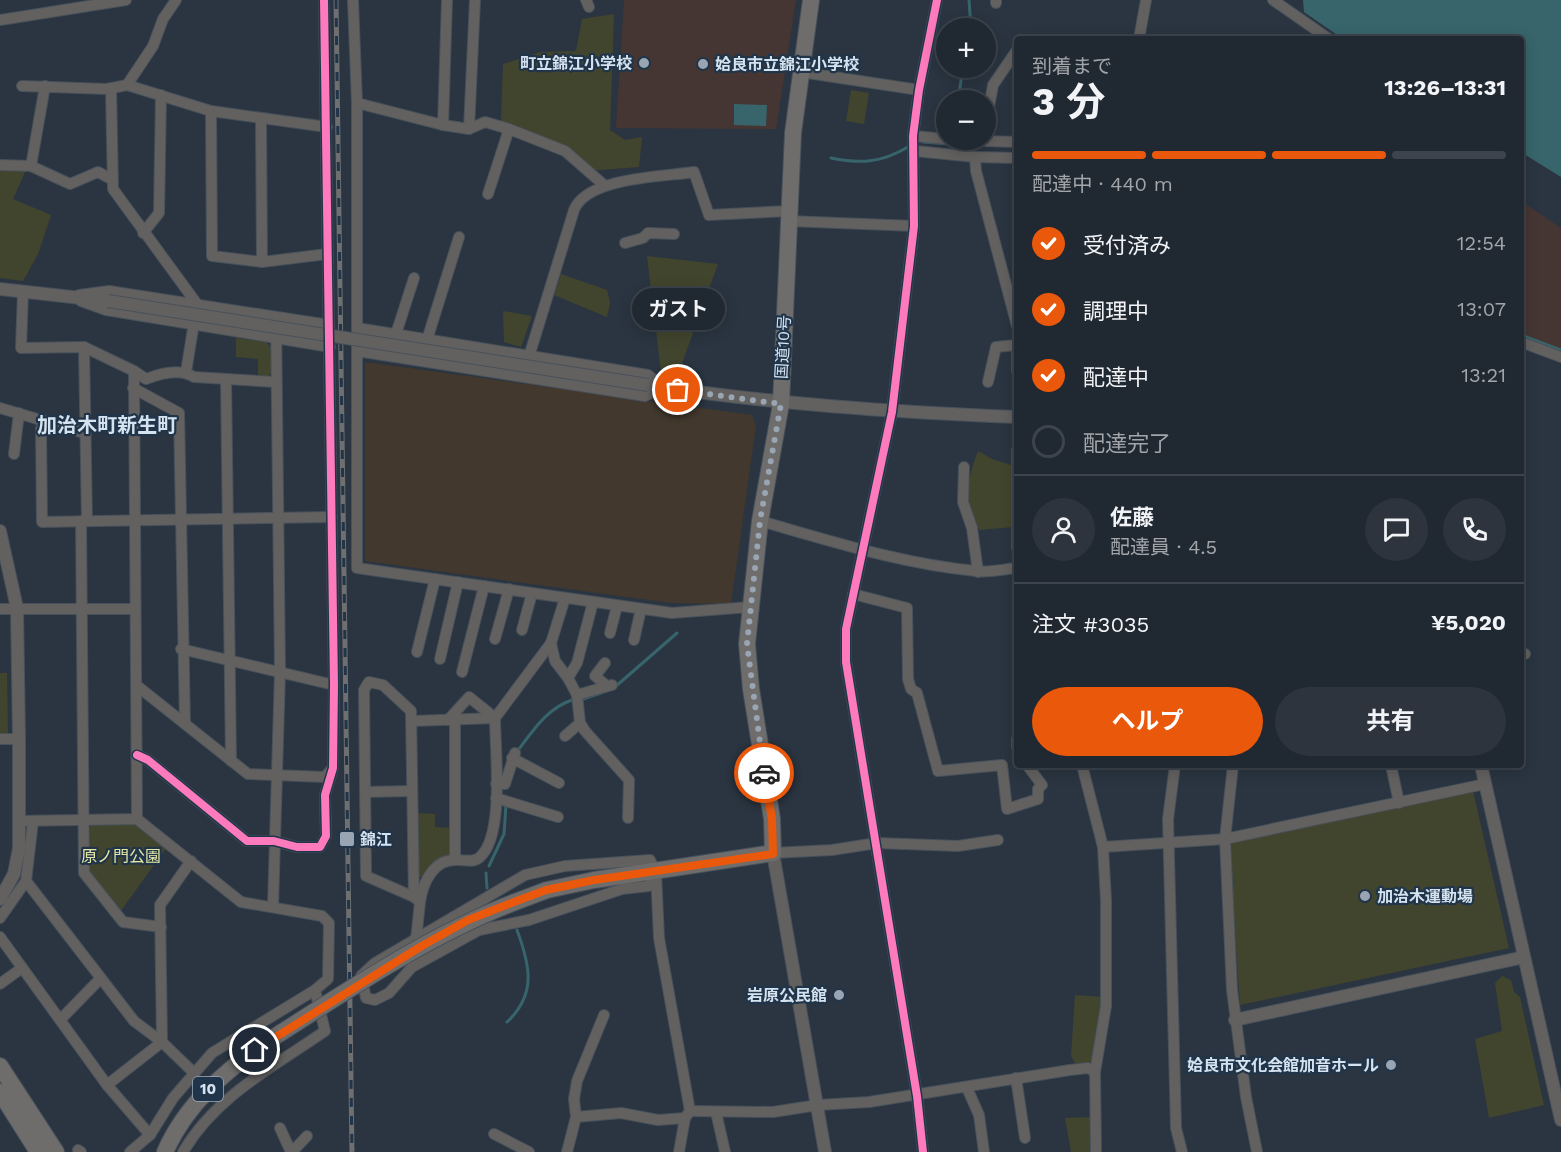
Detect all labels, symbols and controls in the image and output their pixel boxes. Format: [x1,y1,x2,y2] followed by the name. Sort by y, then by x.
[936,18,996,150] map controls
[936,18,996,78] button: +
[520,54,632,73] place label: 町立錦江小学校
[1032,54,1112,78] text: 到着まで
[715,55,859,74] place label: 姶良市立錦江小学校
[637,56,651,70] marker: 町立錦江小学校
[696,57,710,71] marker: 姶良市立錦江小学校
[1384,75,1506,100] text: 13:26–13:31
[1032,79,1105,124] text: 3 分
[936,90,996,150] button: −
[1032,172,1173,196] text: 配達中 · 440 m
[1032,227,1065,260] icon: check
[1457,231,1506,255] text: 12:54
[1083,233,1171,258] text: 受付済み
[632,288,724,330] callout: ガスト
[1032,293,1065,326] icon: check
[649,297,709,321] text: ガスト
[1457,297,1506,321] text: 13:07
[1083,299,1149,324] text: 調理中
[772,314,794,380] street label: 国道10号
[1032,359,1065,392] icon: check
[1461,363,1506,387] text: 13:21
[652,364,703,415] pin
[1083,365,1149,390] text: 配達中
[661,373,694,406] icon: bag
[37,413,177,437] district label: 加治木町新生町
[1083,431,1171,456] text: 配達完了
[1032,498,1095,561] button: person
[1365,498,1428,561] button: chat
[1443,498,1506,561] button: phone
[1110,505,1154,530] text: 佐藤
[1110,535,1217,559] text: 配達員 · 4.5
[1431,610,1506,635] text: ¥5,020
[1032,612,1149,637] text: 注文 #3035
[1032,687,1263,756] button: ヘルプ
[1275,687,1506,756] button: 共有
[734,743,794,803] courier
[748,757,781,790] icon: car
[338,830,356,848] marker: 錦江
[360,830,392,849] place label: 錦江
[81,847,161,866] park label: 原ノ門公園
[1377,887,1473,906] place label: 加治木運動場
[1358,889,1372,903] marker: 加治木運動場
[747,986,827,1005] place label: 岩原公民館
[832,988,846,1002] marker: 岩原公民館
[229,1024,280,1075] pin
[238,1033,271,1066] icon: home
[1187,1056,1379,1075] place label: 姶良市文化会館加音ホール
[1384,1058,1398,1072] marker: 姶良市文化会館加音ホール
[193,1077,223,1101] road number: 10

